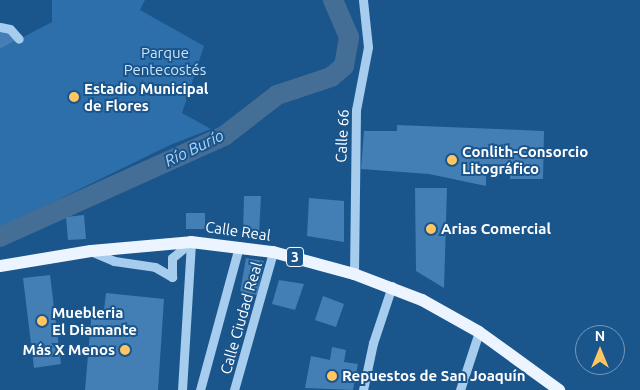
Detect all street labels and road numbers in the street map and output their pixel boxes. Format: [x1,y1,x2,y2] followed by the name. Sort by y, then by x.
[332,109,352,163] street label: Calle 66
[204,218,272,244] street label: Calle Real
[285,246,305,268] road number: 3
[216,260,266,376] street label: Calle Ciudad Real

